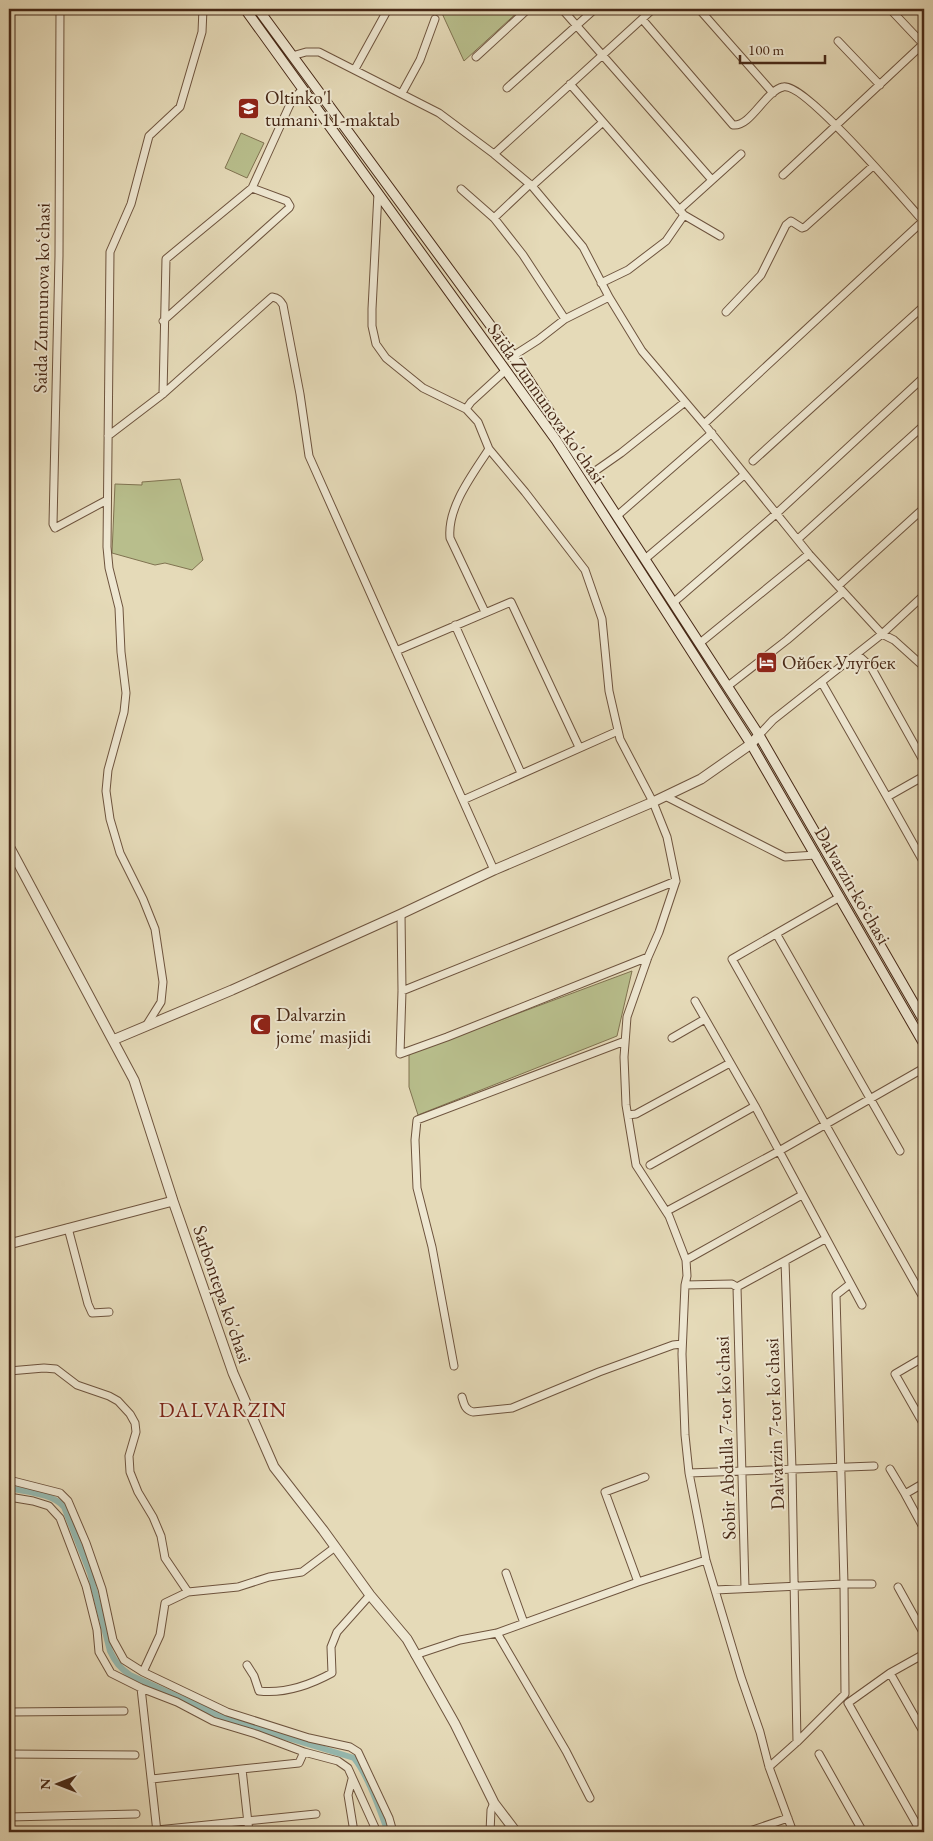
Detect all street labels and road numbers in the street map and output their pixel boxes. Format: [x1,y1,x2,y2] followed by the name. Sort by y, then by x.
[27,202,56,393] street label: Saida Zunnunova koʻchasi
[482,318,612,489] street label: Saida Zunnunova ko'chasi
[809,822,897,949] street label: Dalvarzin koʻchasi
[187,1222,258,1367] street label: Sarbontepa ko'chasi
[709,1335,742,1540] street label: Sobir Abdulla 7-tor koʻchasi
[759,1337,790,1510] street label: Dalvarzin 7-tor koʻchasi

